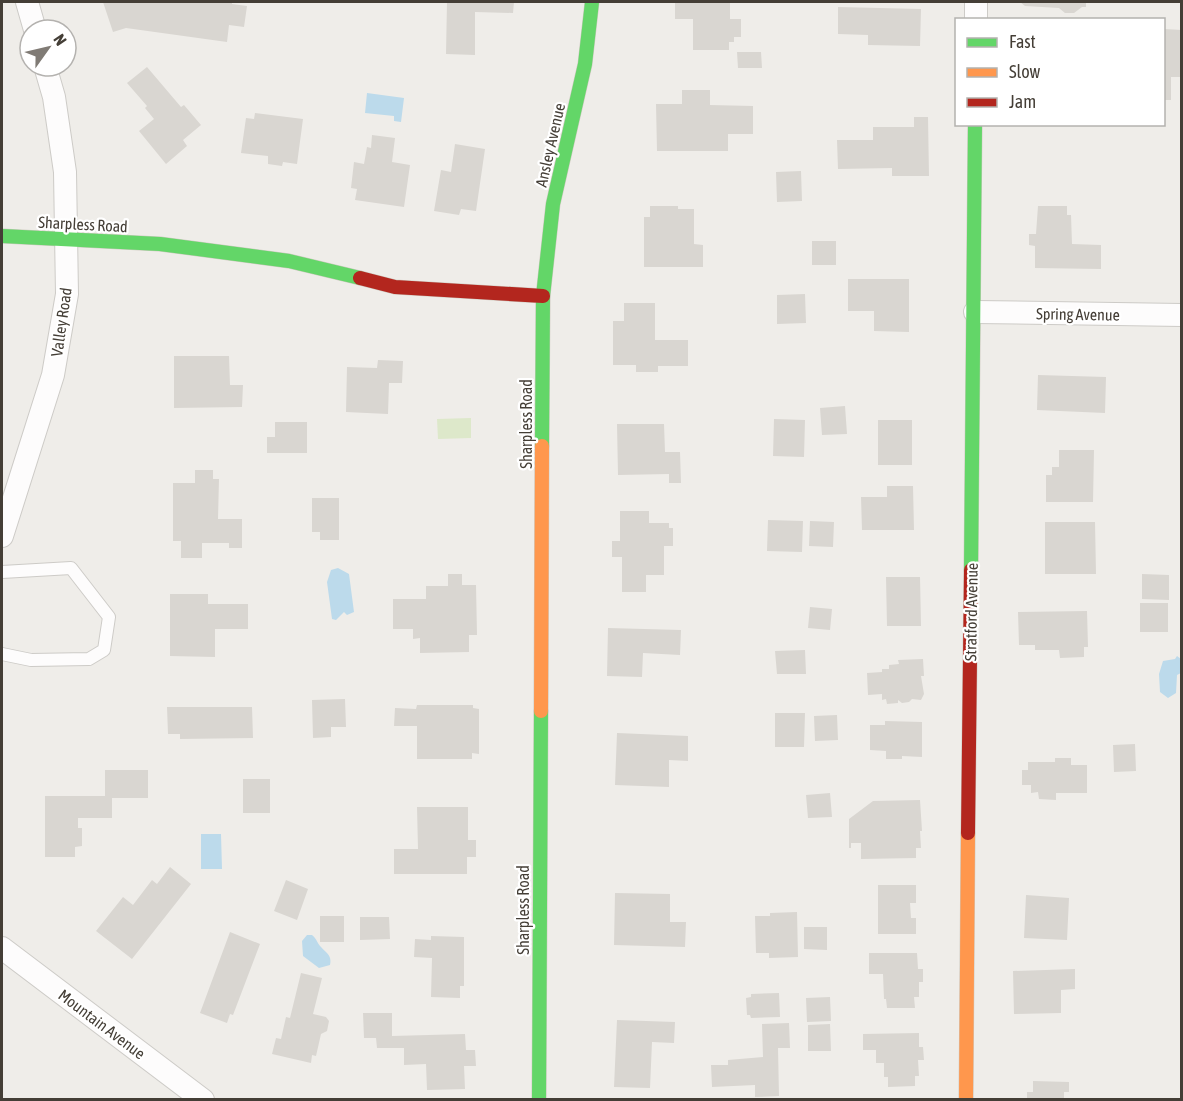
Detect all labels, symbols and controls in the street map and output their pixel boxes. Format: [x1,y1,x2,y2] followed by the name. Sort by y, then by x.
[18,18,78,78] north arrow
[955,18,1165,126] legend
[50,31,71,49] text: N
[1009,31,1036,52] text: Fast
[1009,61,1040,82] text: Slow
[1009,91,1036,112] text: Jam
[532,101,569,189] street label: Ansley Avenue
[38,213,128,236] street label: Sharpless Road
[47,286,76,358] street label: Valley Road
[1036,304,1120,325] street label: Spring Avenue
[517,379,536,469] street label: Sharpless Road
[961,563,981,661] street label: Stratford Avenue
[514,865,533,955] street label: Sharpless Road
[55,986,149,1062] street label: Mountain Avenue

